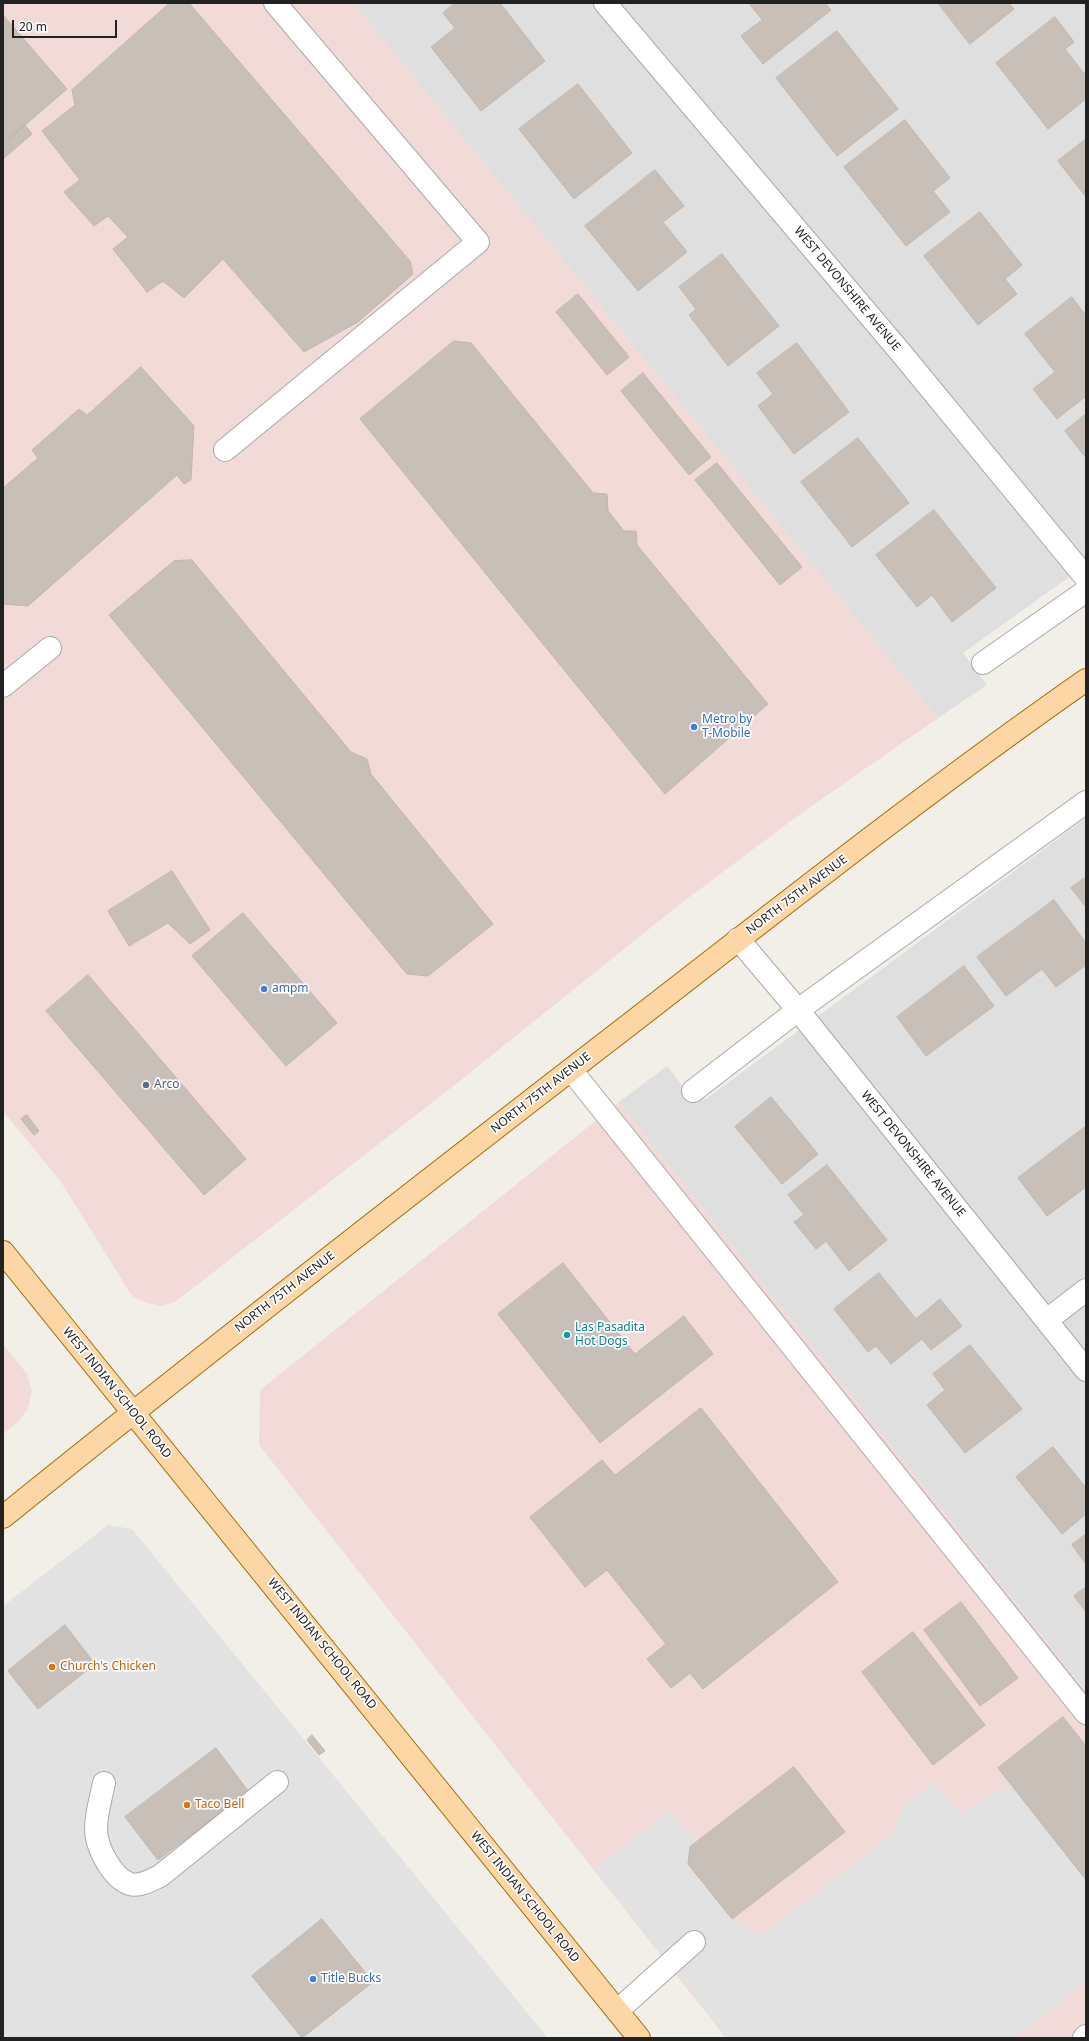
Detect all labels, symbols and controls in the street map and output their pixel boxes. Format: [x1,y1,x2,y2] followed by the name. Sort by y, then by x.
[14,12,119,38] scale bar
[19,18,47,35] text: 20 m
[791,224,903,354] street label: WEST DEVONSHIRE AVENUE
[702,713,752,741] place label: Metro by T-Mobile
[689,722,699,732] marker: Metro by T-Mobile
[744,852,850,938] street label: NORTH 75TH AVENUE
[272,982,309,996] place label: ampm
[259,984,269,994] marker: ampm
[488,1050,594,1136] street label: NORTH 75TH AVENUE
[154,1078,179,1092] place label: Arco
[141,1080,151,1090] marker: Arco
[858,1088,968,1220] street label: WEST DEVONSHIRE AVENUE
[232,1249,338,1335] street label: NORTH 75TH AVENUE
[575,1321,645,1349] place label: Las Pasadita Hot Dogs
[60,1325,174,1461] street label: WEST INDIAN SCHOOL ROAD
[562,1330,572,1340] marker: Las Pasadita Hot Dogs
[265,1576,379,1712] street label: WEST INDIAN SCHOOL ROAD
[60,1660,156,1674] place label: Church's Chicken
[47,1662,57,1672] marker: Church's Chicken
[195,1798,244,1812] place label: Taco Bell
[182,1800,192,1810] marker: Taco Bell
[468,1829,582,1965] street label: WEST INDIAN SCHOOL ROAD
[321,1972,381,1986] place label: Title Bucks
[308,1974,318,1984] marker: Title Bucks

